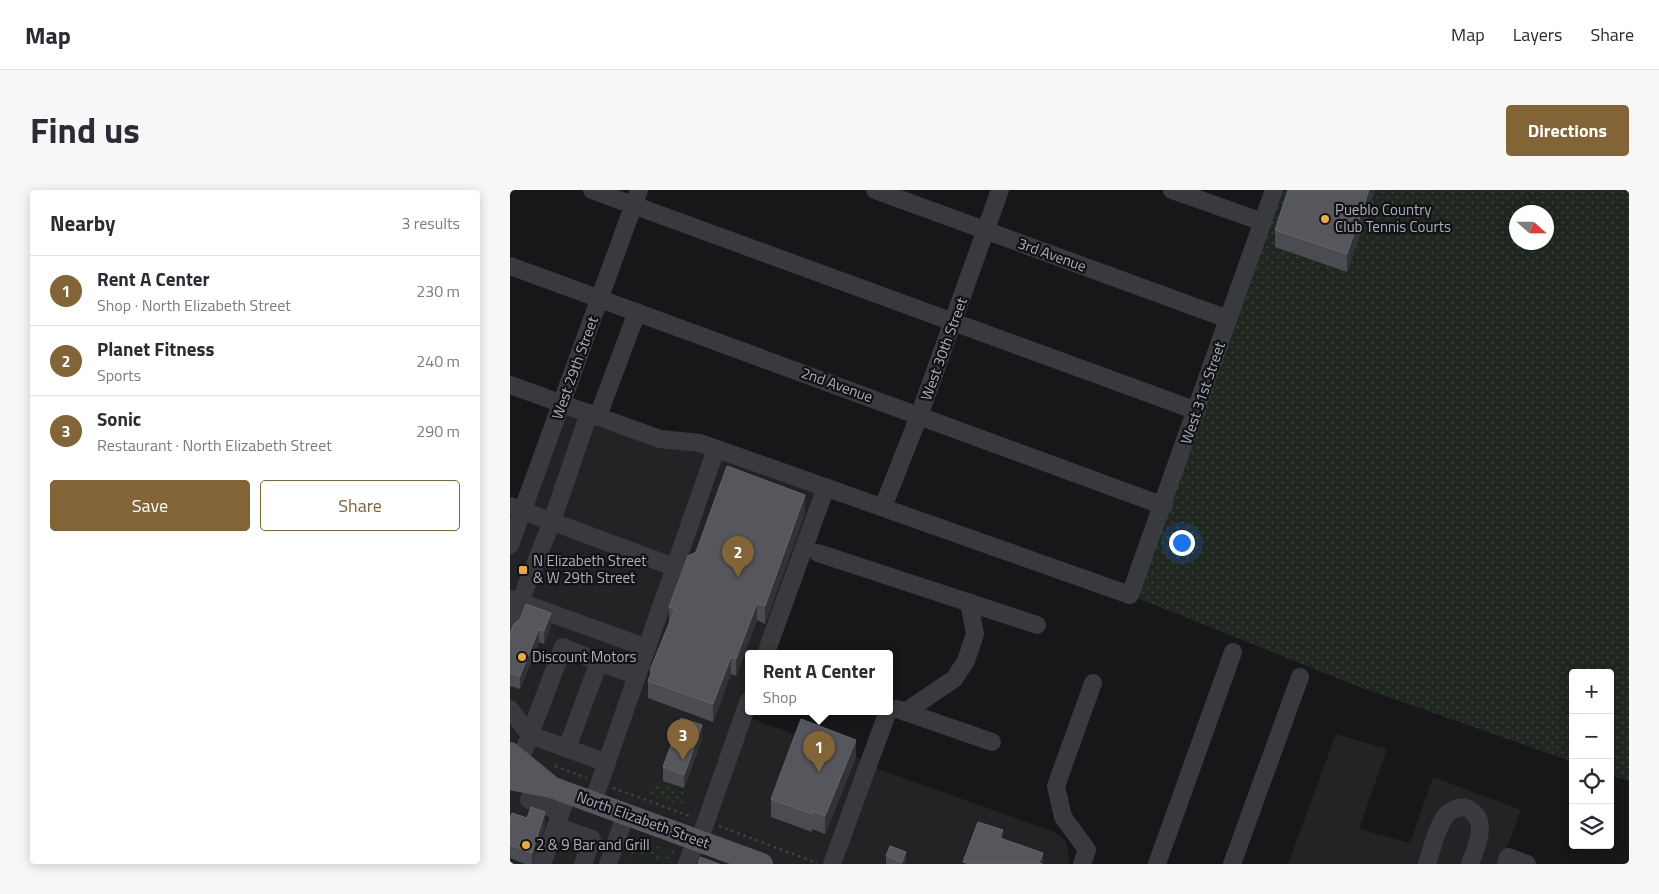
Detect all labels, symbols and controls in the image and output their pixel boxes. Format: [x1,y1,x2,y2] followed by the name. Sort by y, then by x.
[25,17,71,53] text: Map
[1451,21,1485,48] text: Map
[1513,21,1562,48] text: Layers
[1590,21,1634,48] text: Share
[30,103,140,157] text: Find us
[1506,105,1629,156] button: Directions
[1335,198,1451,238] place label: Pueblo Country Club Tennis Courts
[1509,205,1554,250] north arrow
[50,207,115,239] text: Nearby
[401,211,460,235] text: 3 results
[1319,213,1331,225] marker: Pueblo Country Club Tennis Courts
[1015,231,1090,278] street label: 3rd Avenue
[97,264,210,293] text: Rent A Center
[62,279,70,303] text: 1
[416,279,460,303] text: 230 m
[97,293,291,317] text: Shop · North Elizabeth Street
[914,293,973,404] street label: West 30th Street
[545,312,604,423] street label: West 29th Street
[97,334,214,363] text: Planet Fitness
[1174,338,1231,447] street label: West 31st Street
[62,349,70,373] text: 2
[416,349,460,373] text: 240 m
[798,361,876,408] street label: 2nd Avenue
[97,363,141,387] text: Sports
[97,404,141,433] text: Sonic
[62,419,70,443] text: 3
[416,419,460,443] text: 290 m
[97,433,332,457] text: Restaurant · North Elizabeth Street
[50,480,250,531] button: Save
[260,480,460,531] button: Share
[1169,530,1195,556] your location
[722,536,754,577] pin: 2
[533,549,647,589] place label: N Elizabeth Street & W 29th Street
[517,564,529,576] marker: N Elizabeth Street & W 29th Street
[532,645,637,668] place label: Discount Motors
[745,650,893,715] popup
[516,651,528,663] marker: Discount Motors
[763,656,875,685] text: Rent A Center
[1569,669,1614,849] map controls
[1569,669,1614,714] button: +
[763,685,797,709] text: Shop
[1569,714,1614,759] button: −
[667,719,699,760] pin: 3
[803,731,835,772] pin: 1
[1569,759,1614,804] button: locate
[574,785,714,855] street label: North Elizabeth Street
[1569,804,1614,849] button: layers
[536,833,650,856] place label: 2 & 9 Bar and Grill
[520,839,532,851] marker: 2 & 9 Bar and Grill

